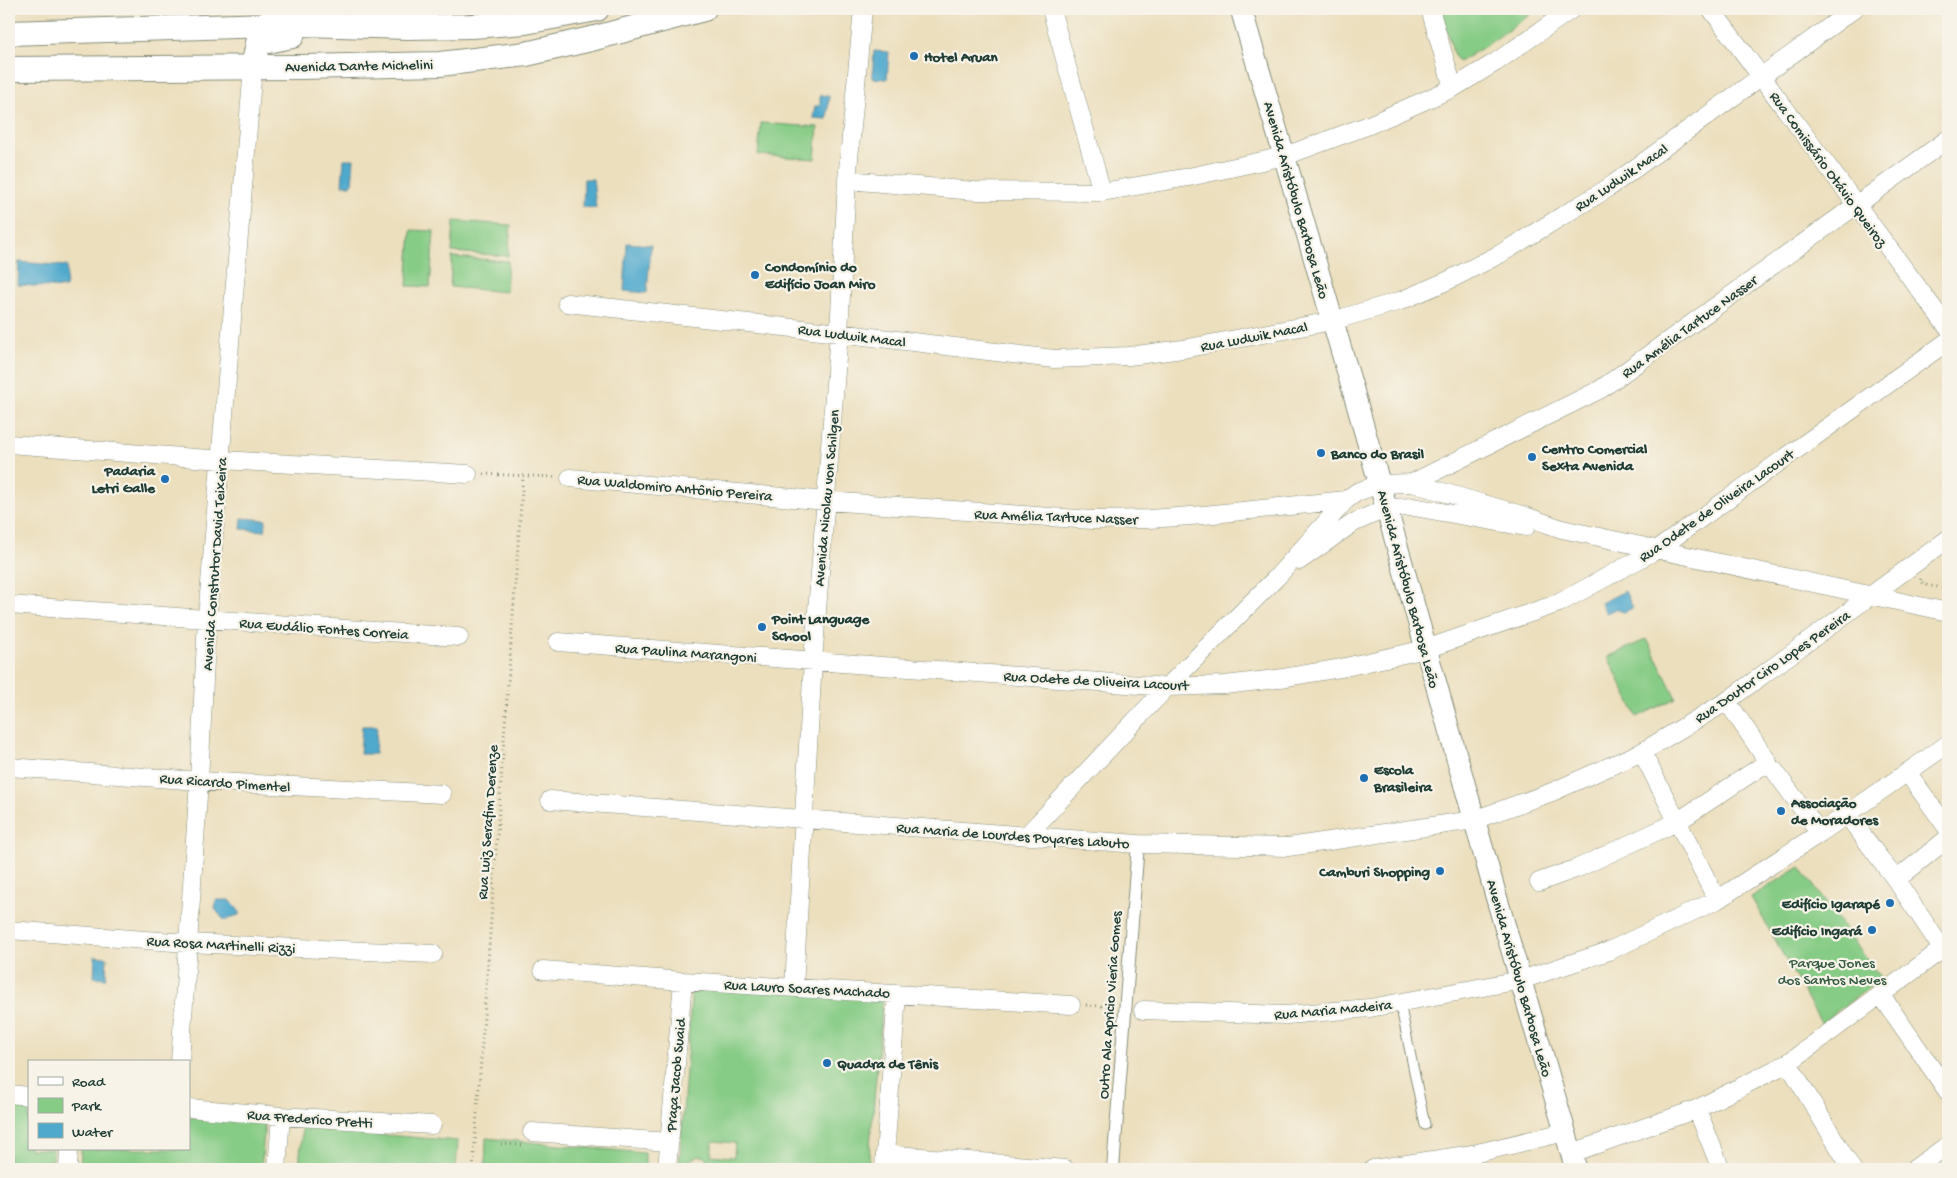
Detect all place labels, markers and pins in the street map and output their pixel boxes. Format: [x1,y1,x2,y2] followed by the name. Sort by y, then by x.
[924,49,999,67] place label: Hotel Aruan
[908,50,920,62] marker: Hotel Aruan
[764,259,876,294] place label: Condomínio do Edifício Joan Miro
[749,269,761,281] marker: Condomínio do Edifício Joan Miro
[1541,441,1648,476] place label: Centro Comercial Sexta Avenida
[1330,446,1425,464] place label: Banco do Brasil
[1315,447,1327,459] marker: Banco do Brasil
[1526,451,1538,463] marker: Centro Comercial Sexta Avenida
[91,463,156,498] place label: Padaria Letri Galle
[159,473,171,485] marker: Padaria Letri Galle
[771,611,870,646] place label: Point Language School
[756,621,768,633] marker: Point Language School
[1373,762,1433,797] place label: Escola Brasileira
[1358,772,1370,784] marker: Escola Brasileira
[1790,795,1880,830] place label: Associação de Moradores
[1775,805,1787,817] marker: Associação de Moradores
[1318,864,1430,882] place label: Camburi Shopping
[1434,865,1446,877] marker: Camburi Shopping
[1782,896,1881,914] place label: Edifício Igarapé
[1884,897,1896,909] marker: Edifício Igarapé
[1772,923,1863,941] place label: Edifício Ingará
[1866,924,1878,936] marker: Edifício Ingará
[837,1056,939,1074] place label: Quadra de Tênis
[821,1057,833,1069] marker: Quadra de Tênis

